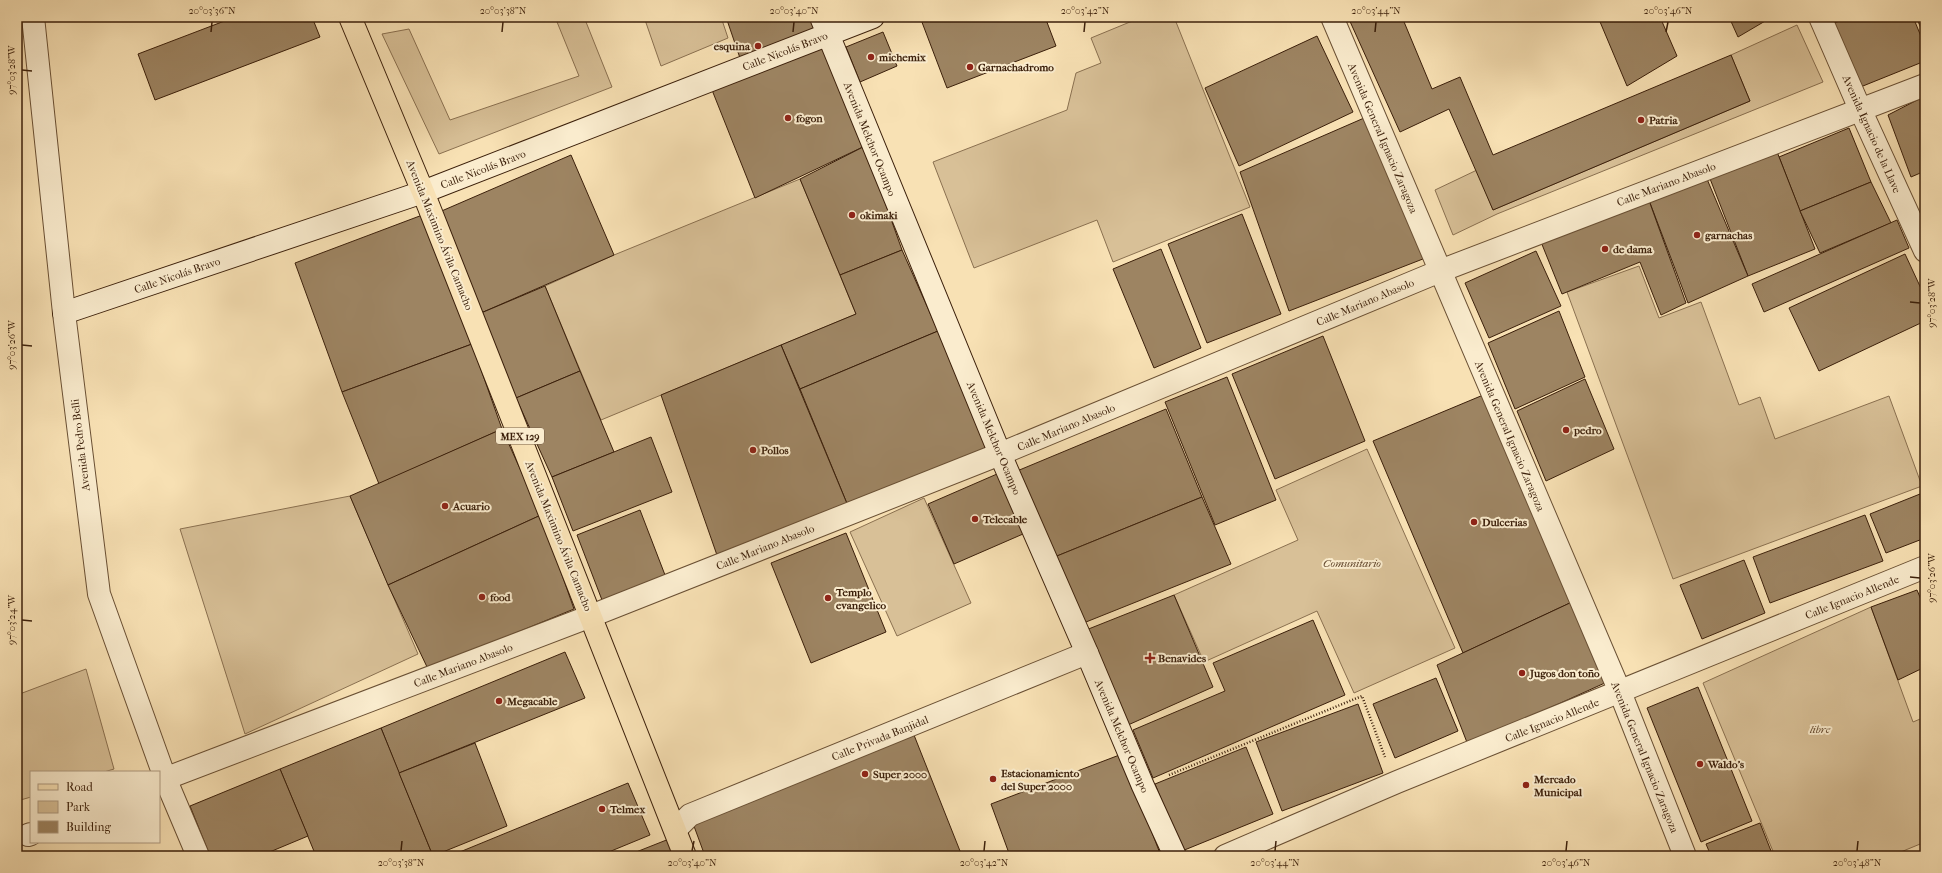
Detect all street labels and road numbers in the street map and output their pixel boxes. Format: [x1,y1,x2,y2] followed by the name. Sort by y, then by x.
[741,29,830,74] street label: Calle Nicolás Bravo
[1345,60,1421,216] street label: Avenida General Ignacio Zaragoza
[1839,72,1904,196] street label: Avenida Ignacio de la Llave
[840,79,899,198] street label: Avenida Melchor Ocampo
[439,147,528,192] street label: Calle Nicolás Bravo
[403,157,476,313] street label: Avenida Maximino Ávila Camacho
[1615,159,1718,209] street label: Calle Mariano Abasolo
[132,255,222,296] street label: Calle Nicolás Bravo
[1314,276,1416,329] street label: Calle Mariano Abasolo
[1472,358,1548,514] street label: Avenida General Ignacio Zaragoza
[963,379,1023,497] street label: Avenida Melchor Ocampo
[68,397,93,493] street label: Avenida Pedro Belli
[1015,401,1117,454] street label: Calle Mariano Abasolo
[496,428,544,444] road number: MEX 129
[522,458,595,614] street label: Avenida Maximino Ávila Camacho
[714,522,817,573] street label: Calle Mariano Abasolo
[1803,572,1902,622] street label: Calle Ignacio Allende
[412,640,515,690] street label: Calle Mariano Abasolo
[1091,677,1151,795] street label: Avenida Melchor Ocampo
[1608,679,1681,836] street label: Avenida General Ignacio Zaragoza
[1503,695,1602,745] street label: Calle Ignacio Allende
[830,713,931,764] street label: Calle Privada Banjidal

